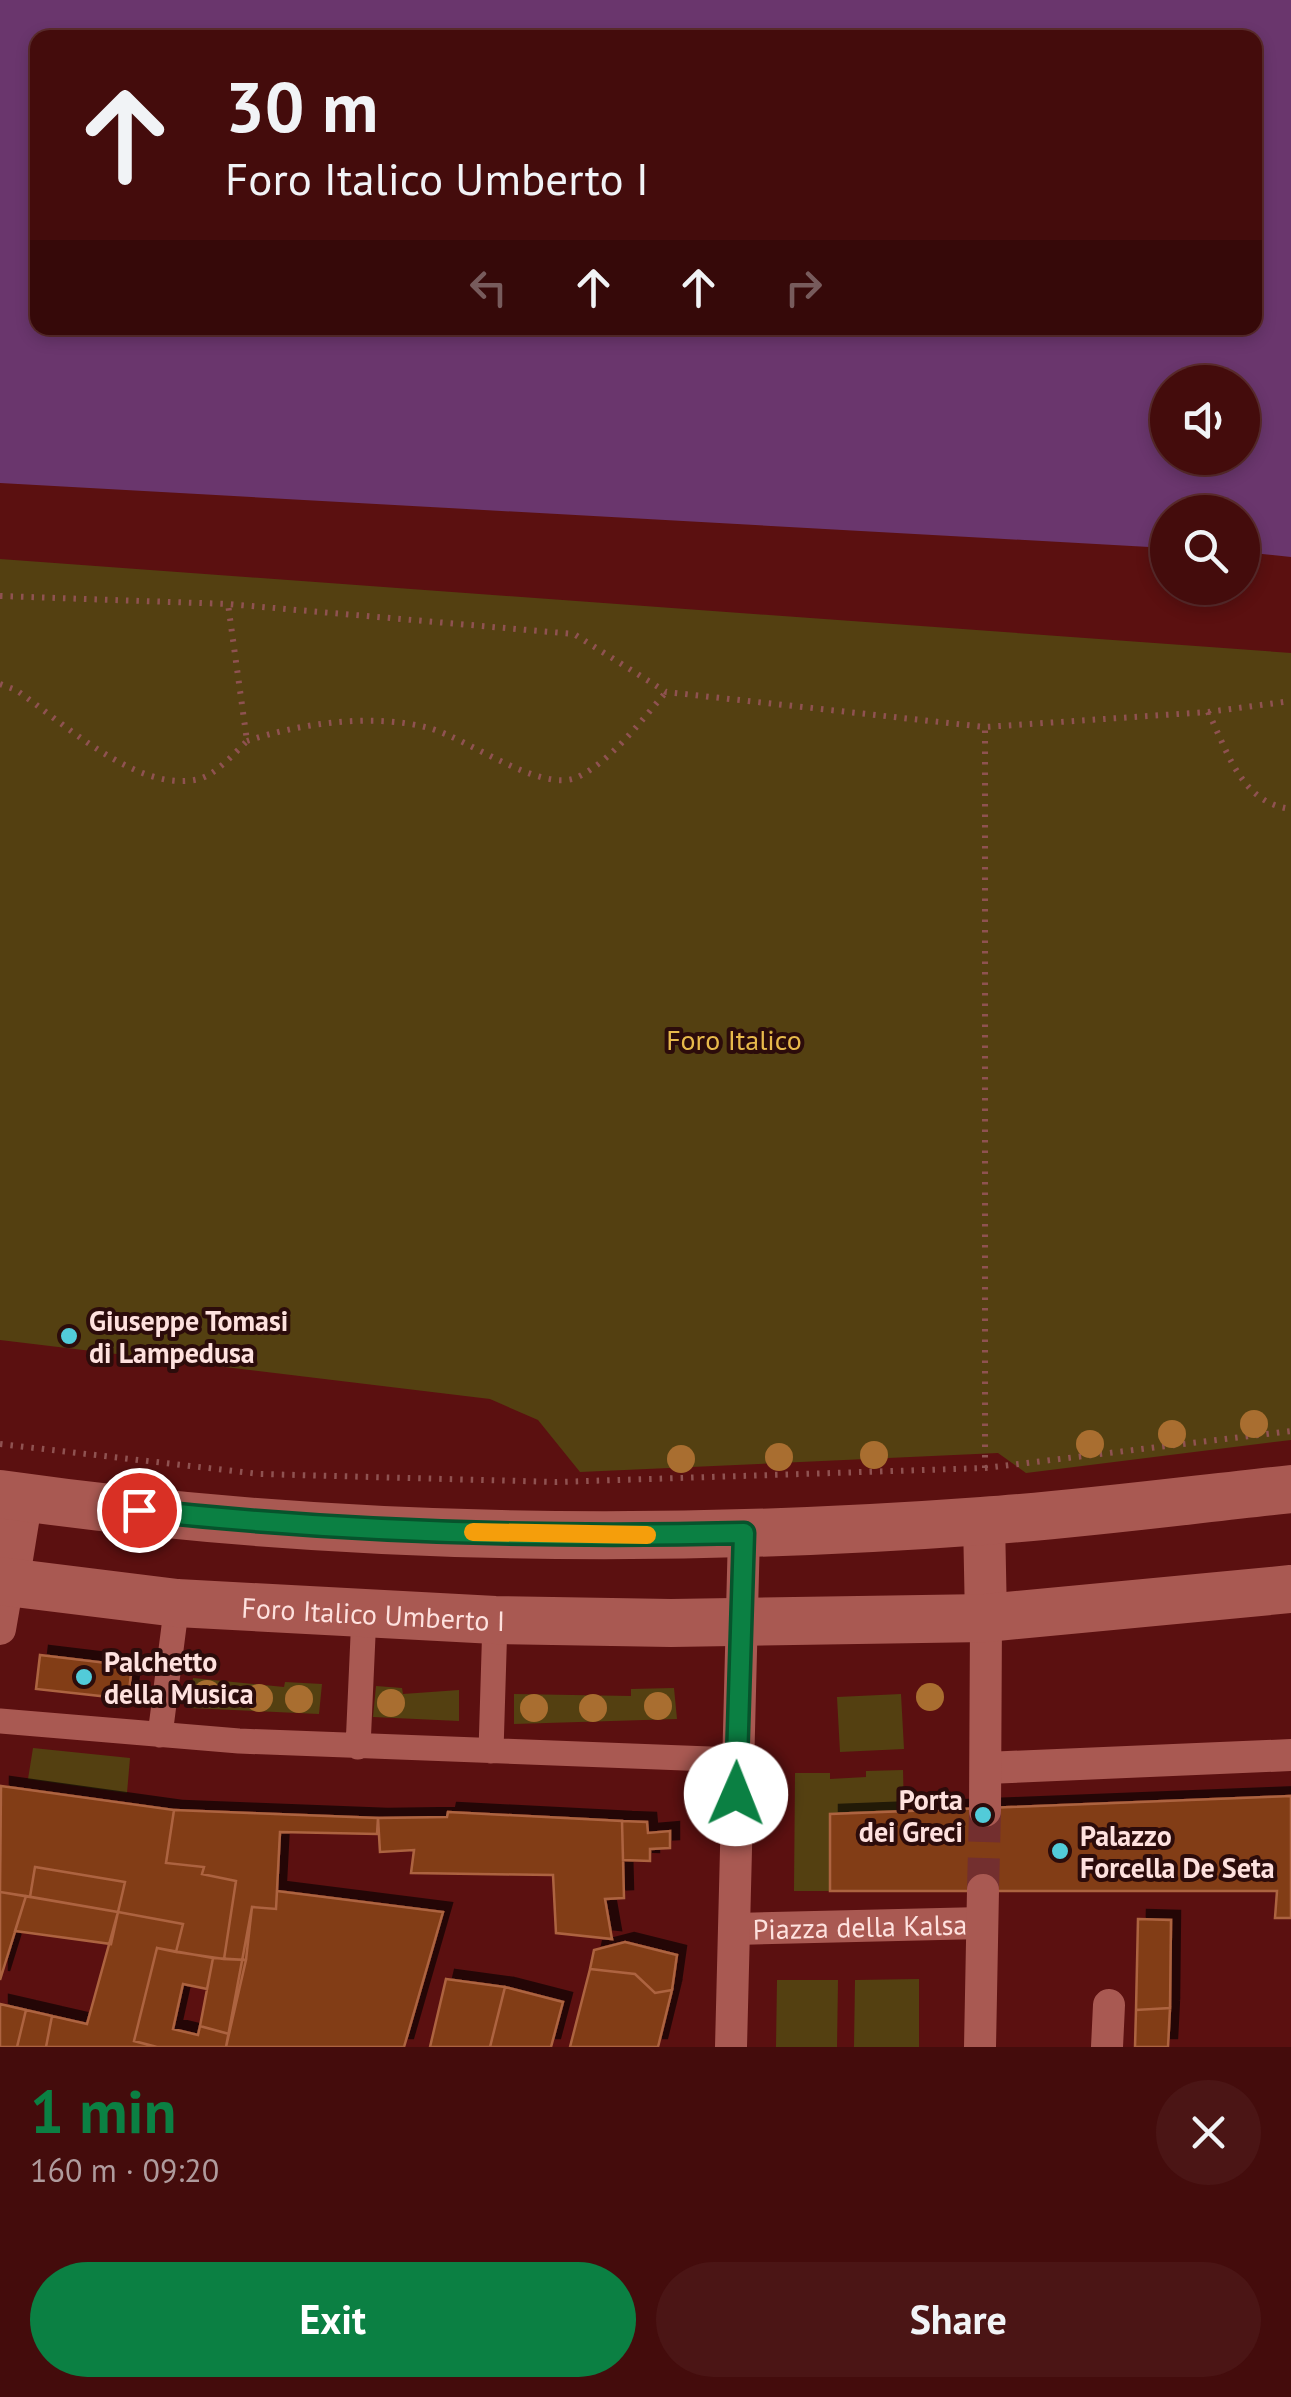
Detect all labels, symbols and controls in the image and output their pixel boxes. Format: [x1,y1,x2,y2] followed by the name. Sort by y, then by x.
[225,61,378,151] text: 30 m
[60,70,190,200] icon: ahead
[225,149,649,207] text: Foro Italico Umberto I
[461,260,516,315] icon: left
[566,260,621,315] icon: ahead
[671,260,726,315] icon: ahead
[776,260,831,315] icon: right
[1150,365,1260,605] map controls
[1150,365,1260,475] button: sound
[1150,495,1260,605] button: search
[666,1021,802,1058] park label: Foro Italico
[89,1302,288,1371] place label: Giuseppe Tomasi di Lampedusa
[58,1325,80,1347] marker: Giuseppe Tomasi di Lampedusa
[97,1468,182,1553] pin
[112,1483,167,1538] icon: arrive
[241,1588,505,1639] street label: Foro Italico Umberto I
[104,1643,254,1712] place label: Palchetto della Musica
[73,1666,95,1688] marker: Palchetto della Musica
[684,1742,788,1846] position arrow
[859,1781,963,1850] place label: Porta dei Greci
[972,1804,994,1826] marker: Porta dei Greci
[1080,1817,1275,1886] place label: Palazzo Forcella De Seta
[1049,1840,1071,1862] marker: Palazzo Forcella De Seta
[752,1905,968,1947] street label: Piazza della Kalsa
[30,2072,176,2150] text: 1 min
[1156,2080,1261,2185] button: close
[30,2149,219,2191] text: 160 m · 09:20
[30,2262,636,2377] button: Exit
[656,2262,1261,2377] button: Share

